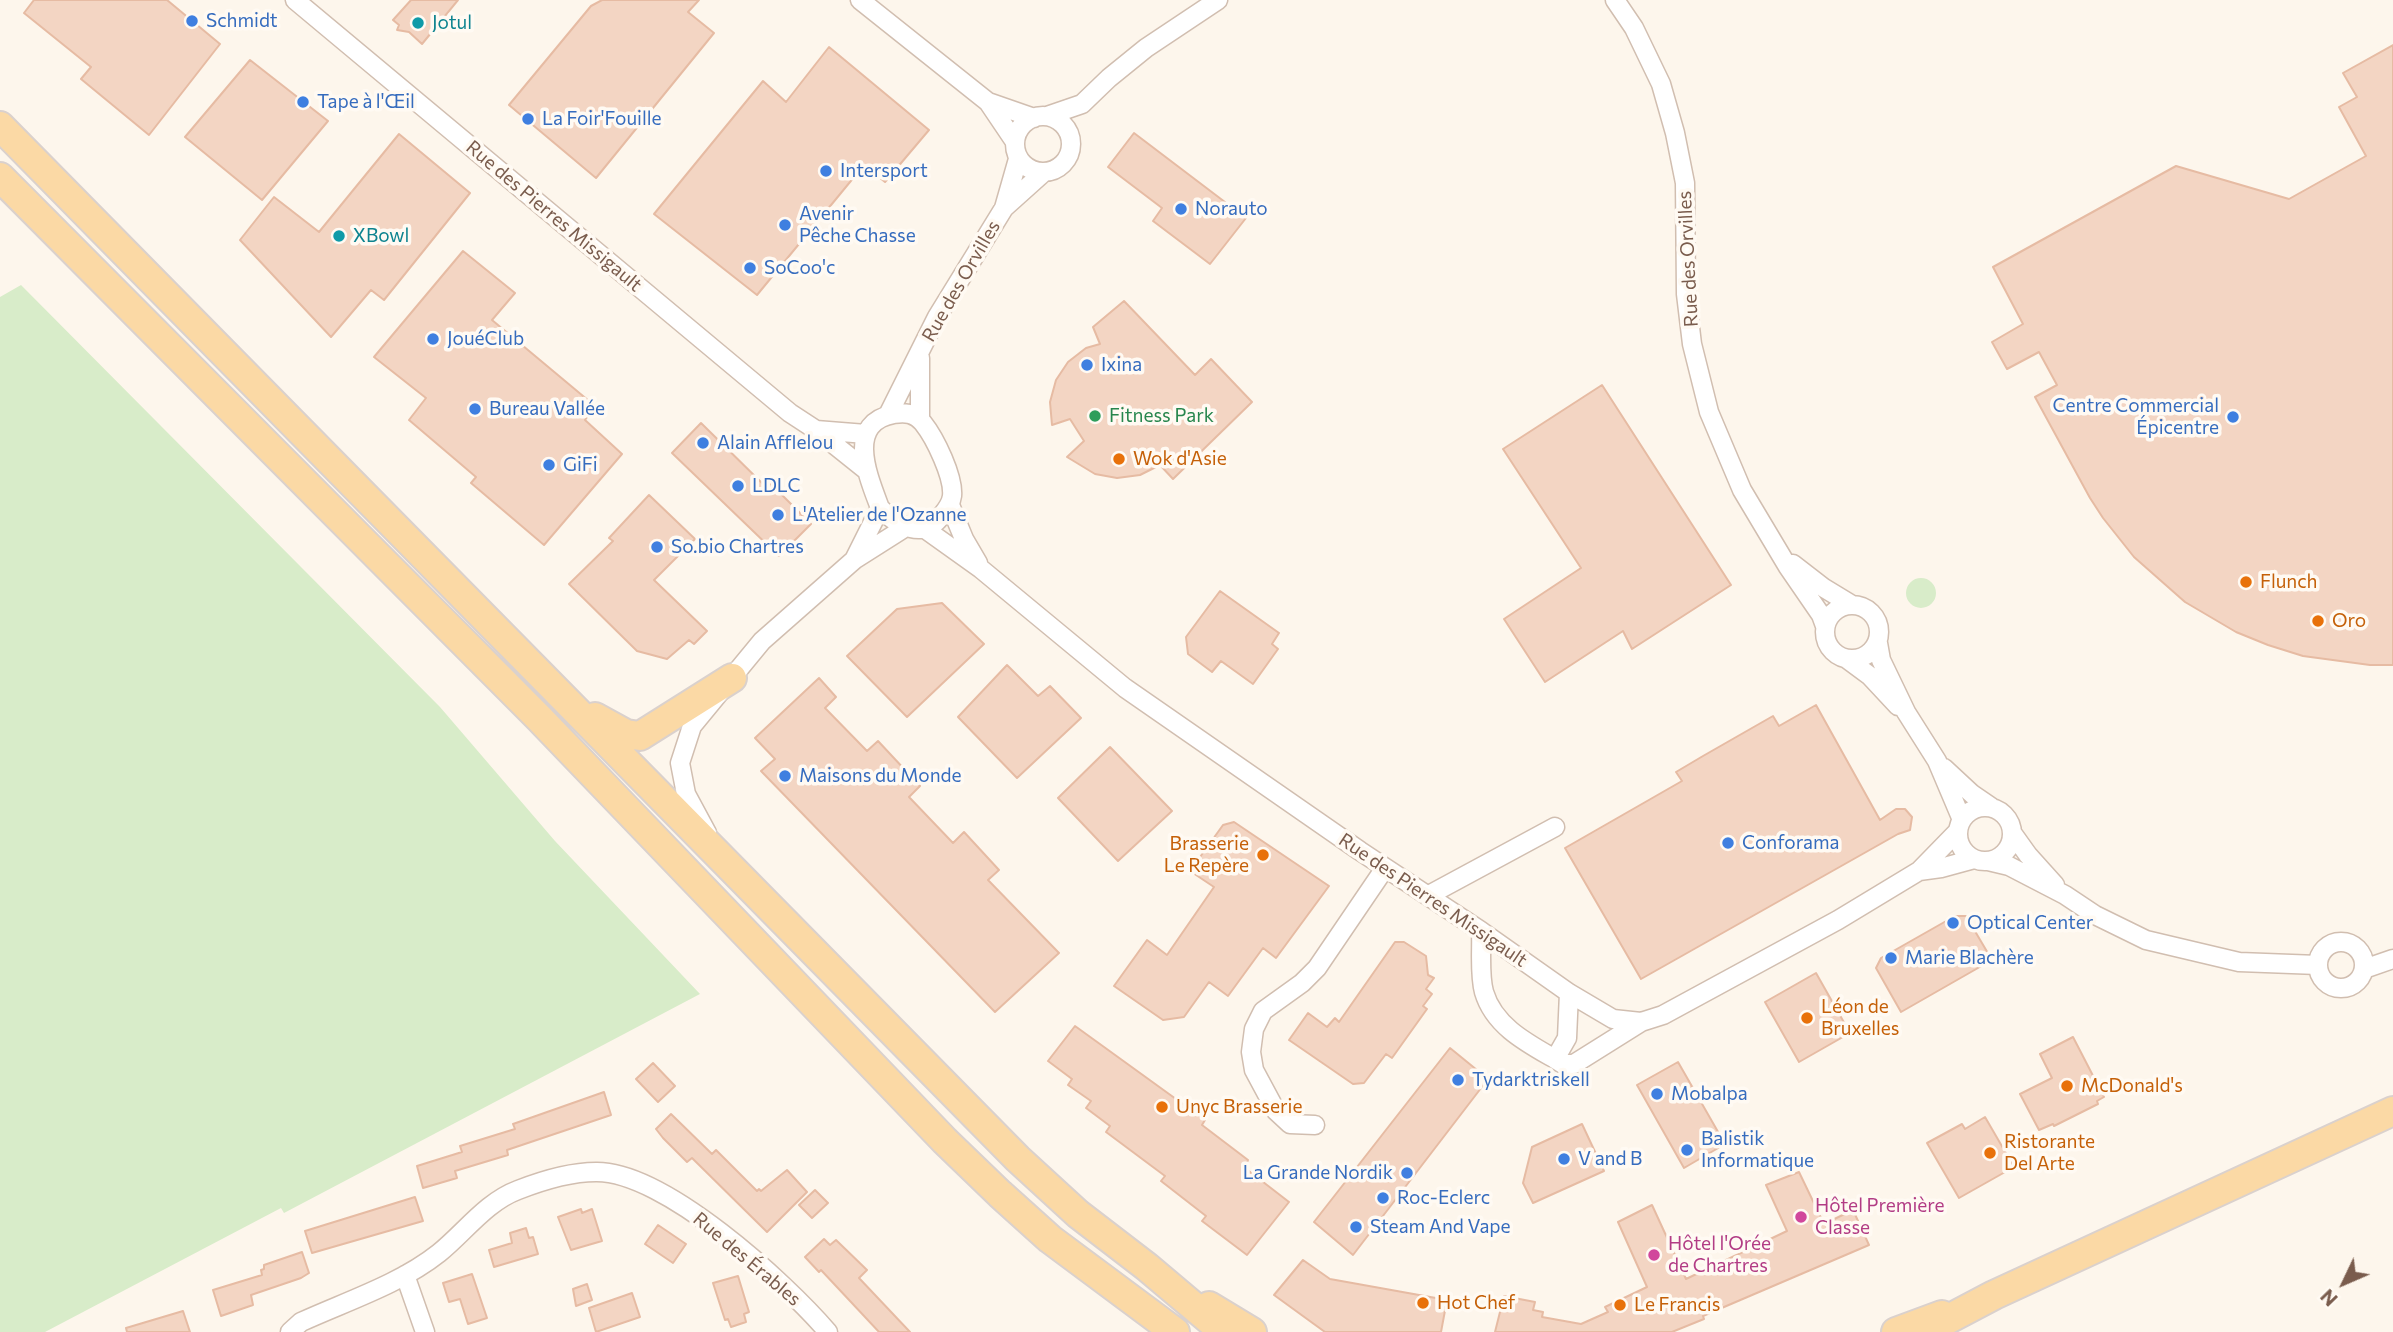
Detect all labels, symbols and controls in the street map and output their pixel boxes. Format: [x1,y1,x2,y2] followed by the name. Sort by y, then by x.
[206,10,278,32] place label: Schmidt
[432,12,472,34] place label: Jotul
[184,13,200,29] marker: Schmidt
[410,15,426,31] marker: Jotul
[317,91,415,113] place label: Tape à l'Œil
[295,94,311,110] marker: Tape à l'Œil
[542,108,662,130] place label: La Foir'Fouille
[520,111,536,127] marker: La Foir'Fouille
[461,136,647,296] street label: Rue des Pierres Missigault
[840,160,928,182] place label: Intersport
[818,163,834,179] marker: Intersport
[1673,190,1703,328] street label: Rue des Orvilles
[1195,198,1268,220] place label: Norauto
[1173,201,1189,217] marker: Norauto
[799,203,916,247] place label: Avenir Pêche Chasse
[917,216,1005,346] street label: Rue des Orvilles
[777,217,793,233] marker: Avenir Pêche Chasse
[353,225,409,247] place label: XBowl
[331,228,347,244] marker: XBowl
[764,257,835,279] place label: SoCoo'c
[742,260,758,276] marker: SoCoo'c
[447,328,524,350] place label: JouéClub
[425,331,441,347] marker: JouéClub
[1101,354,1142,376] place label: Ixina
[1079,357,1095,373] marker: Ixina
[2053,395,2219,439] place label: Centre Commercial Épicentre
[489,398,605,420] place label: Bureau Vallée
[467,401,483,417] marker: Bureau Vallée
[1109,405,1214,427] place label: Fitness Park
[1087,408,1103,424] marker: Fitness Park
[2225,409,2241,425] marker: Centre Commercial Épicentre
[717,432,833,454] place label: Alain Afflelou
[695,435,711,451] marker: Alain Afflelou
[1133,448,1227,470] place label: Wok d'Asie
[1111,451,1127,467] marker: Wok d'Asie
[563,454,598,476] place label: GiFi
[541,457,557,473] marker: GiFi
[752,475,800,497] place label: LDLC
[730,478,746,494] marker: LDLC
[792,504,967,526] place label: L'Atelier de l'Ozanne
[770,507,786,523] marker: L'Atelier de l'Ozanne
[671,536,804,558] place label: So.bio Chartres
[649,539,665,555] marker: So.bio Chartres
[2260,571,2318,593] place label: Flunch
[2238,574,2254,590] marker: Flunch
[2332,610,2366,632] place label: Oro
[2310,613,2326,629] marker: Oro
[799,765,962,787] place label: Maisons du Monde
[777,768,793,784] marker: Maisons du Monde
[1334,828,1532,972] street label: Rue des Pierres Missigault
[1742,832,1839,854] place label: Conforama
[1164,833,1249,877] place label: Brasserie Le Repère
[1720,835,1736,851] marker: Conforama
[1255,847,1271,863] marker: Brasserie Le Repère
[1967,912,2093,934] place label: Optical Center
[1945,915,1961,931] marker: Optical Center
[1905,947,2034,969] place label: Marie Blachère
[1883,950,1899,966] marker: Marie Blachère
[1821,996,1899,1040] place label: Léon de Bruxelles
[1799,1010,1815,1026] marker: Léon de Bruxelles
[1472,1069,1590,1091] place label: Tydarktriskell
[1450,1072,1466,1088] marker: Tydarktriskell
[2081,1075,2183,1097] place label: McDonald's
[2059,1078,2075,1094] marker: McDonald's
[1671,1083,1748,1105] place label: Mobalpa
[1649,1086,1665,1102] marker: Mobalpa
[1176,1096,1302,1118] place label: Unyc Brasserie
[1154,1099,1170,1115] marker: Unyc Brasserie
[1701,1128,1814,1172] place label: Balistik Informatique
[2004,1131,2095,1175] place label: Ristorante Del Arte
[1679,1142,1695,1158] marker: Balistik Informatique
[1982,1145,1998,1161] marker: Ristorante Del Arte
[1578,1148,1642,1170] place label: V and B
[1556,1151,1572,1167] marker: V and B
[1243,1162,1393,1184] place label: La Grande Nordik
[1399,1165,1415,1181] marker: La Grande Nordik
[1397,1187,1490,1209] place label: Roc-Eclerc
[1375,1190,1391,1206] marker: Roc-Eclerc
[1815,1195,1945,1239] place label: Hôtel Première Classe
[689,1207,805,1311] street label: Rue des Érables
[1793,1209,1809,1225] marker: Hôtel Première Classe
[1370,1216,1511,1238] place label: Steam And Vape
[1348,1219,1364,1235] marker: Steam And Vape
[1668,1233,1771,1277] place label: Hôtel l'Orée de Chartres
[1646,1247,1662,1263] marker: Hôtel l'Orée de Chartres
[2309,1248,2379,1318] north arrow
[2315,1285,2342,1311] text: N
[1437,1292,1515,1314] place label: Hot Chef
[1634,1294,1720,1316] place label: Le Francis
[1415,1295,1431,1311] marker: Hot Chef
[1612,1297,1628,1313] marker: Le Francis

